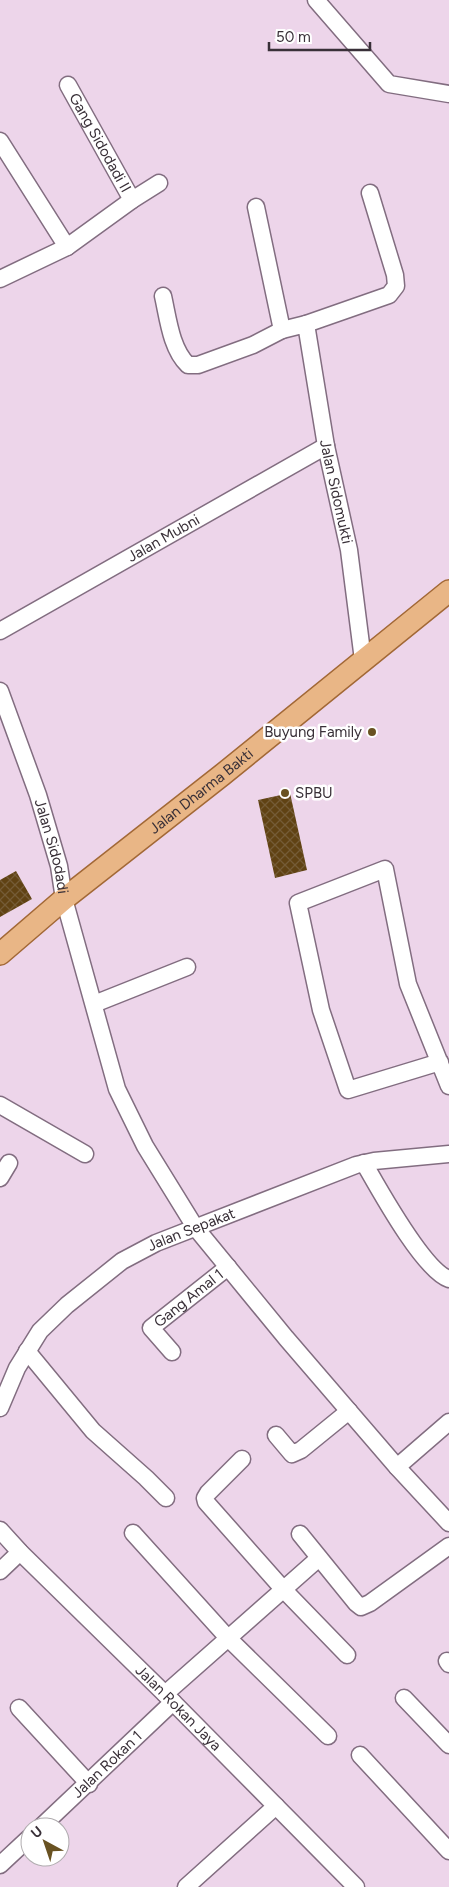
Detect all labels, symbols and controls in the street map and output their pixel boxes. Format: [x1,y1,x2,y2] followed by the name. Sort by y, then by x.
[269,20,370,52] scale bar
[276,28,311,46] text: 50 m
[65,90,135,195] street label: Gang Sidodadi II
[316,438,356,546] street label: Jalan Sidomukti
[124,511,203,566] street label: Jalan Mubni
[264,723,362,741] place label: Buyung Family
[366,726,378,738] marker: Buyung Family
[146,744,257,838] street label: Jalan Dharma Bakti
[295,784,333,802] place label: SPBU
[279,787,291,799] marker: SPBU
[31,797,72,895] street label: Jalan Sidodadi
[144,1204,238,1255] street label: Jalan Sepakat
[150,1265,227,1331] street label: Gang Amal 1
[132,1661,225,1755] street label: Jalan Rokan Jaya
[68,1727,146,1802] street label: Jalan Rokan 1
[20,1817,70,1867] north arrow
[28,1823,46,1842] text: U

